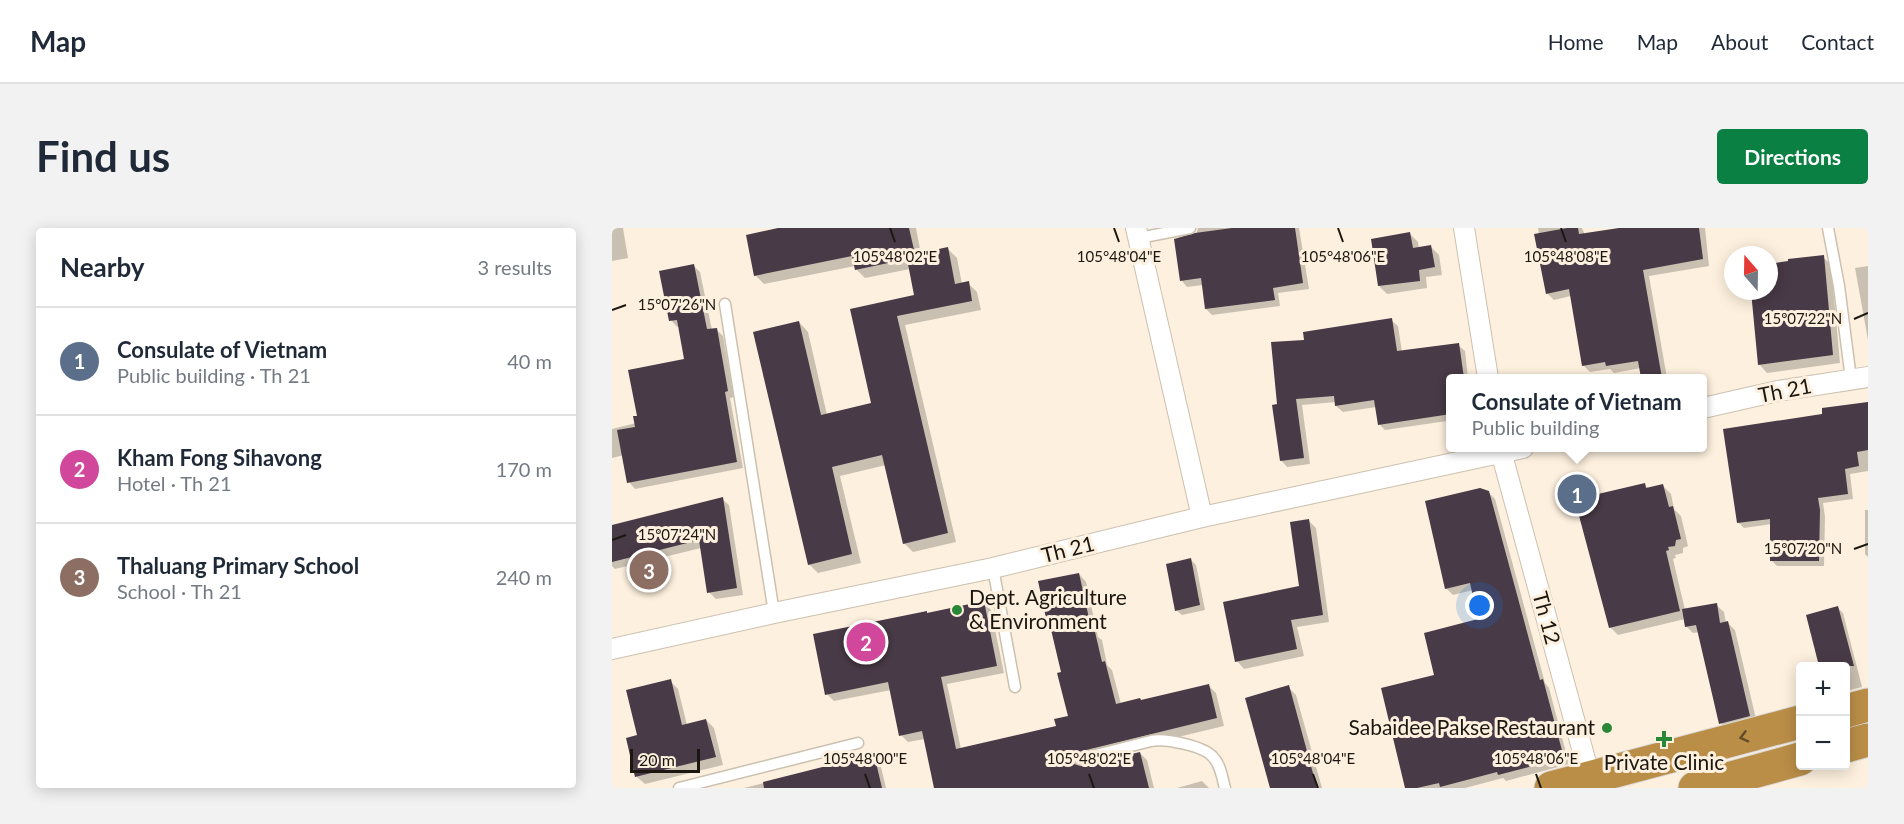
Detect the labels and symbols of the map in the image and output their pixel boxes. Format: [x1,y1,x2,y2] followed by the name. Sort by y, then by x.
[1724,246,1778,300] north arrow
[853,247,937,265] text: 105°48'02"E
[1077,247,1161,265] text: 105°48'04"E
[1301,247,1385,265] text: 105°48'06"E
[1524,247,1608,265] text: 105°48'08"E
[638,295,716,313] text: 15°07'26"N
[1764,309,1842,327] text: 15°07'22"N
[1756,372,1813,407] street label: Th 21
[1558,472,1596,516] pin: 1
[638,525,716,543] text: 15°07'24"N
[1039,530,1097,567] street label: Th 21
[1764,539,1842,557] text: 15°07'20"N
[630,548,669,592] pin: 3
[969,584,1127,633] place label: Dept. Agriculture & Environment
[1528,588,1566,647] street label: Th 12
[1465,591,1494,620] your location
[950,603,964,617] marker: Dept. Agriculture & Environment
[846,620,886,664] pin: 2
[1348,714,1595,739] place label: Sabaidee Pakse Restaurant
[1600,721,1614,735] marker: Sabaidee Pakse Restaurant
[1655,730,1673,748] marker: Private Clinic
[1739,730,1749,743] one-way arrow
[630,746,700,774] scale bar
[823,749,907,767] text: 105°48'00"E
[1047,749,1131,767] text: 105°48'02"E
[1271,749,1355,767] text: 105°48'04"E
[1494,749,1578,767] text: 105°48'06"E
[1604,749,1724,774] place label: Private Clinic

